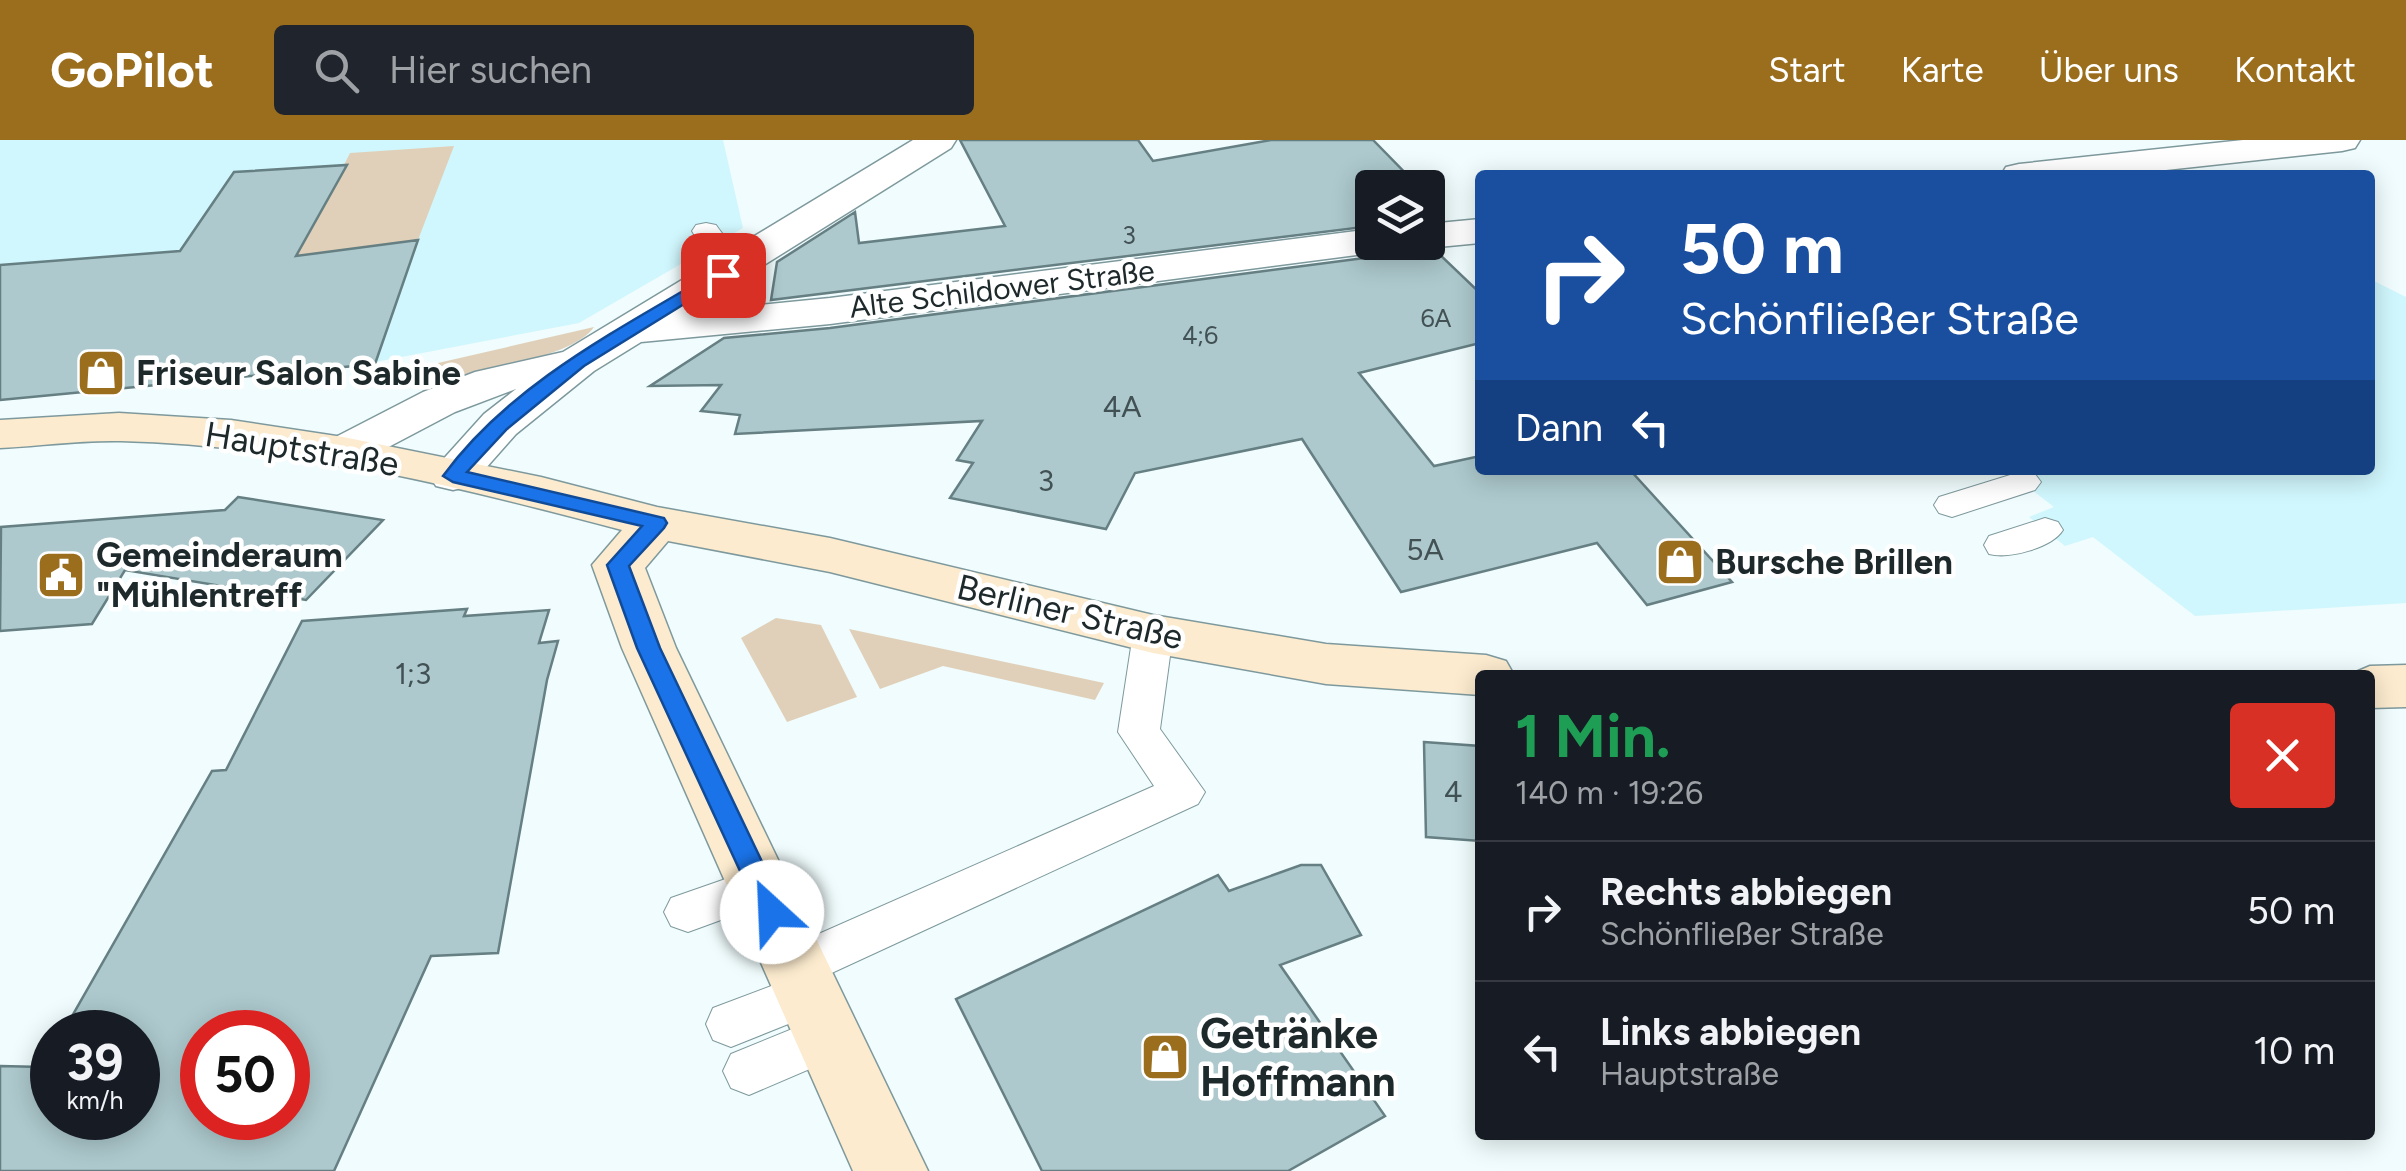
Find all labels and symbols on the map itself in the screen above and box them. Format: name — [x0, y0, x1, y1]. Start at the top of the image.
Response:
house number: 3 — [1122, 220, 1136, 250]
pin — [681, 233, 766, 318]
street label: Alte Schildower Straße — [847, 251, 1157, 326]
house number: 6A — [1420, 303, 1452, 333]
house number: 4;6 — [1182, 320, 1218, 350]
shop icon: Friseur Salon Sabine — [75, 347, 127, 399]
place label: Friseur Salon Sabine — [136, 352, 461, 394]
house number: 4A — [1103, 388, 1142, 425]
street label: Hauptstraße — [202, 413, 402, 485]
house number: 3 — [1038, 462, 1054, 499]
house number: 5A — [1406, 531, 1444, 568]
place label: Gemeinderaum "Mühlentreff — [96, 534, 343, 616]
shop icon: Bursche Brillen — [1654, 536, 1706, 588]
place label: Bursche Brillen — [1715, 541, 1953, 583]
public building icon: Gemeinderaum "Mühlentreff — [35, 549, 87, 601]
street label: Berliner Straße — [953, 566, 1187, 658]
house number: 1;3 — [395, 655, 431, 692]
house number: 4 — [1444, 773, 1462, 810]
position arrow — [720, 860, 824, 964]
place label: Getränke Hoffmann — [1200, 1008, 1396, 1107]
speed limit sign: 50 — [180, 1010, 310, 1140]
shop icon: Getränke Hoffmann — [1139, 1031, 1191, 1083]

